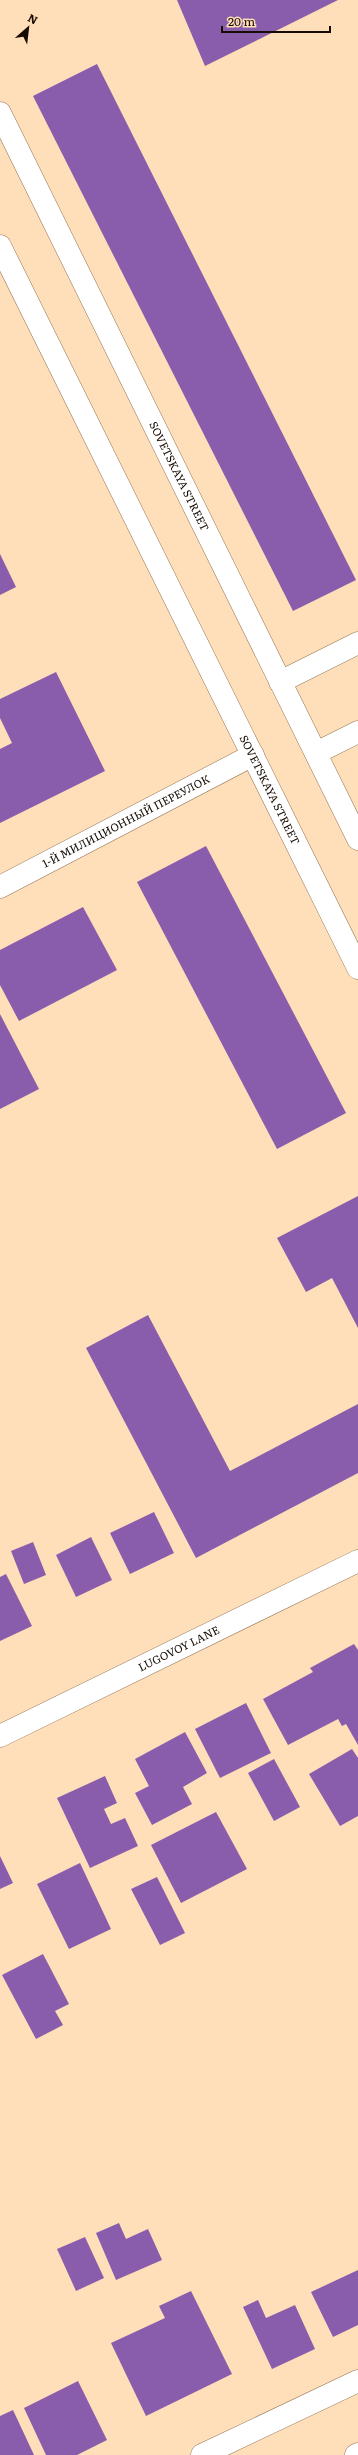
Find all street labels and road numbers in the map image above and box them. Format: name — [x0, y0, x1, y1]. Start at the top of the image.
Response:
street label: SOVETSKAYA STREET — [146, 418, 214, 533]
street label: SOVETSKAYA STREET — [237, 732, 304, 847]
street label: 1-Й МИЛИЦИОННЫЙ ПЕРЕУЛОК — [39, 770, 212, 871]
street label: LUGOVOY LANE — [135, 1621, 222, 1674]

